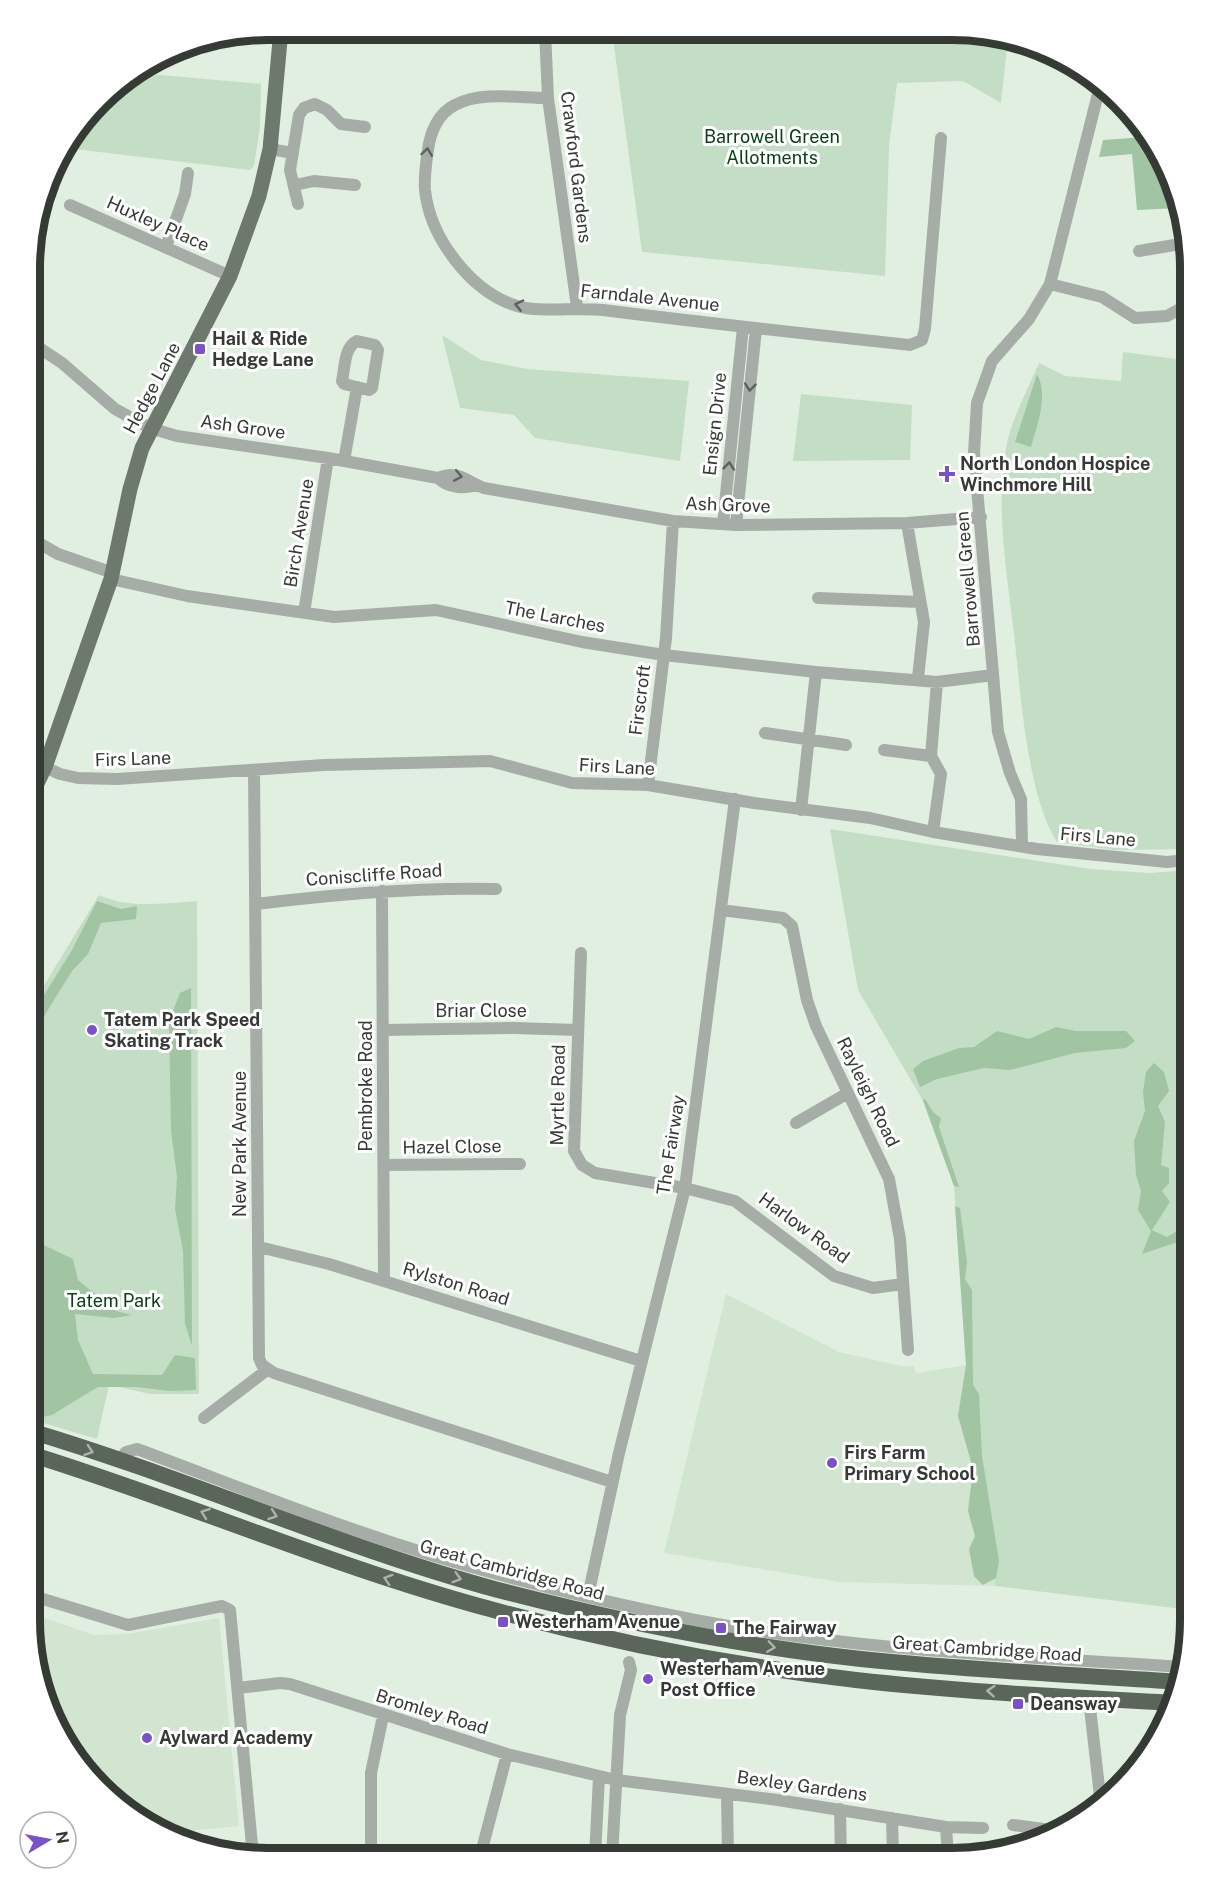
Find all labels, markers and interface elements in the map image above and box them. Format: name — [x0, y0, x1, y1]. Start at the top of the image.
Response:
street label: Crawford Gardens — [557, 90, 596, 244]
park label: Barrowell Green Allotments — [704, 126, 840, 168]
one-way arrow — [421, 147, 433, 157]
street label: Huxley Place — [104, 192, 213, 256]
street label: Farndale Avenue — [579, 280, 721, 315]
one-way arrow — [514, 300, 524, 313]
place label: Hail & Ride Hedge Lane — [212, 328, 314, 370]
street label: Hedge Lane — [119, 338, 184, 437]
marker: Hail & Ride Hedge Lane — [193, 342, 207, 356]
street label: Ensign Drive — [699, 371, 730, 477]
one-way arrow — [744, 382, 757, 391]
street label: Ash Grove — [199, 410, 287, 443]
place label: North London Hospice Winchmore Hill — [960, 453, 1150, 495]
one-way arrow — [722, 462, 735, 471]
marker: North London Hospice Winchmore Hill — [938, 465, 956, 483]
one-way arrow — [453, 470, 463, 482]
street label: Birch Avenue — [280, 477, 317, 589]
street label: Ash Grove — [685, 493, 771, 516]
street label: Barrowell Green — [951, 510, 984, 648]
street label: The Larches — [503, 596, 607, 637]
street label: Firscroft — [625, 663, 654, 737]
street label: Firs Lane — [94, 747, 171, 770]
street label: Firs Lane — [578, 754, 656, 779]
street label: Firs Lane — [1059, 823, 1137, 850]
street label: Coniscliffe Road — [305, 859, 443, 890]
street label: Briar Close — [435, 1000, 527, 1021]
place label: Tatem Park Speed Skating Track — [104, 1009, 260, 1051]
street label: Pembroke Road — [355, 1020, 376, 1152]
marker: Tatem Park Speed Skating Track — [85, 1023, 99, 1037]
street label: Rayleigh Road — [833, 1033, 904, 1150]
street label: Myrtle Road — [546, 1044, 569, 1146]
street label: New Park Avenue — [229, 1071, 250, 1217]
street label: The Fairway — [652, 1093, 689, 1196]
street label: Hazel Close — [402, 1135, 502, 1158]
street label: Harlow Road — [755, 1188, 854, 1267]
street label: Rylston Road — [400, 1257, 512, 1310]
park label: Tatem Park — [67, 1290, 161, 1311]
place label: Firs Farm Primary School — [844, 1442, 976, 1484]
one-way arrow — [83, 1443, 94, 1456]
marker: Firs Farm Primary School — [825, 1456, 839, 1470]
one-way arrow — [200, 1507, 211, 1520]
one-way arrow — [267, 1508, 278, 1521]
street label: Great Cambridge Road — [418, 1535, 607, 1604]
one-way arrow — [451, 1571, 462, 1583]
one-way arrow — [383, 1573, 394, 1586]
place label: Westerham Avenue — [515, 1611, 680, 1632]
marker: Westerham Avenue — [496, 1615, 510, 1629]
place label: The Fairway — [733, 1617, 837, 1638]
marker: The Fairway — [714, 1621, 728, 1635]
street label: Great Cambridge Road — [892, 1631, 1082, 1666]
one-way arrow — [766, 1641, 775, 1653]
place label: Westerham Avenue Post Office — [660, 1658, 825, 1700]
marker: Westerham Avenue Post Office — [641, 1672, 655, 1686]
street label: Bromley Road — [373, 1684, 491, 1739]
one-way arrow — [987, 1685, 996, 1698]
place label: Deansway — [1030, 1693, 1117, 1714]
marker: Deansway — [1011, 1697, 1025, 1711]
place label: Aylward Academy — [159, 1727, 313, 1748]
marker: Aylward Academy — [140, 1731, 154, 1745]
street label: Bexley Gardens — [736, 1766, 869, 1805]
north arrow — [18, 1810, 78, 1870]
text: N — [52, 1830, 73, 1845]

